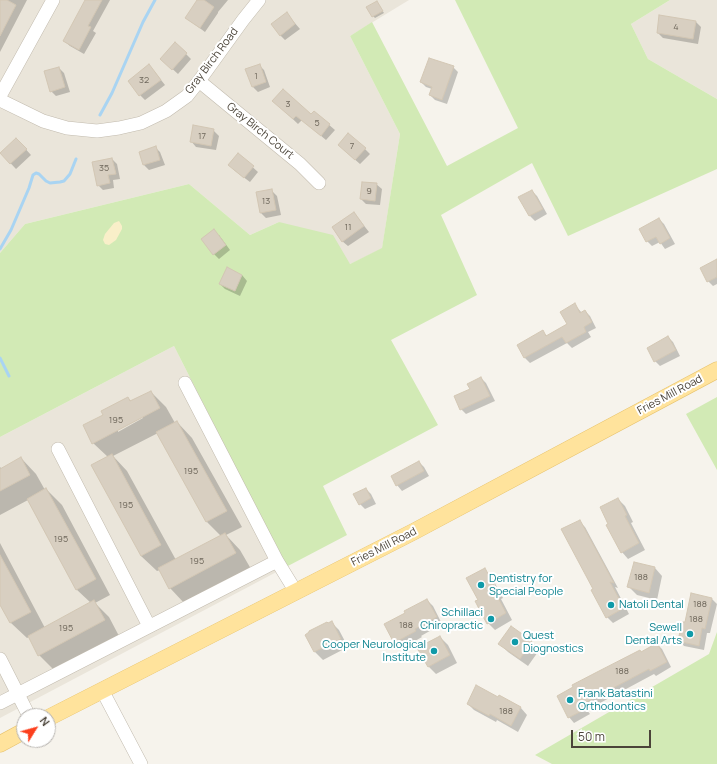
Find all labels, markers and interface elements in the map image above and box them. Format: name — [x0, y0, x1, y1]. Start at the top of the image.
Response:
house number: 4 — [673, 22, 679, 32]
street label: Gray Birch Road — [183, 25, 241, 97]
house number: 1 — [254, 71, 258, 81]
house number: 32 — [139, 75, 149, 85]
house number: 3 — [286, 99, 290, 109]
street label: Gray Birch Court — [224, 100, 296, 162]
house number: 5 — [314, 118, 320, 128]
house number: 17 — [198, 131, 206, 141]
house number: 7 — [350, 141, 354, 151]
house number: 35 — [99, 163, 109, 173]
house number: 9 — [366, 186, 372, 196]
house number: 13 — [262, 196, 270, 206]
house number: 11 — [344, 222, 352, 232]
street label: Fries Mill Road — [635, 372, 705, 418]
house number: 195 — [109, 415, 123, 425]
house number: 195 — [184, 466, 198, 476]
house number: 195 — [119, 500, 133, 510]
street label: Fries Mill Road — [349, 525, 419, 569]
house number: 195 — [54, 534, 68, 544]
house number: 195 — [190, 556, 204, 566]
place label: Dentistry for Special People — [489, 572, 563, 598]
house number: 188 — [634, 572, 648, 582]
marker: Dentistry for Special People — [476, 580, 486, 590]
place label: Natoli Dental — [619, 598, 684, 612]
house number: 188 — [693, 599, 707, 609]
marker: Natoli Dental — [606, 600, 616, 610]
place label: Schillaci Chiropractic — [420, 606, 483, 632]
marker: Schillaci Chiropractic — [486, 614, 496, 624]
house number: 188 — [689, 614, 703, 624]
house number: 188 — [399, 620, 413, 630]
place label: Sewell Dental Arts — [625, 621, 682, 647]
house number: 195 — [59, 623, 73, 633]
place label: Quest Diognostics — [523, 629, 584, 655]
marker: Sewell Dental Arts — [685, 629, 695, 639]
marker: Quest Diognostics — [510, 637, 520, 647]
place label: Cooper Neurological Institute — [322, 638, 426, 664]
marker: Cooper Neurological Institute — [429, 646, 439, 656]
house number: 188 — [615, 666, 629, 676]
place label: Frank Batastini Orthodontics — [578, 687, 653, 713]
marker: Frank Batastini Orthodontics — [565, 695, 575, 705]
house number: 188 — [499, 706, 513, 716]
north arrow — [16, 708, 56, 748]
text: N — [37, 713, 54, 729]
scale bar — [573, 722, 653, 748]
text: 50 m — [578, 728, 605, 745]

